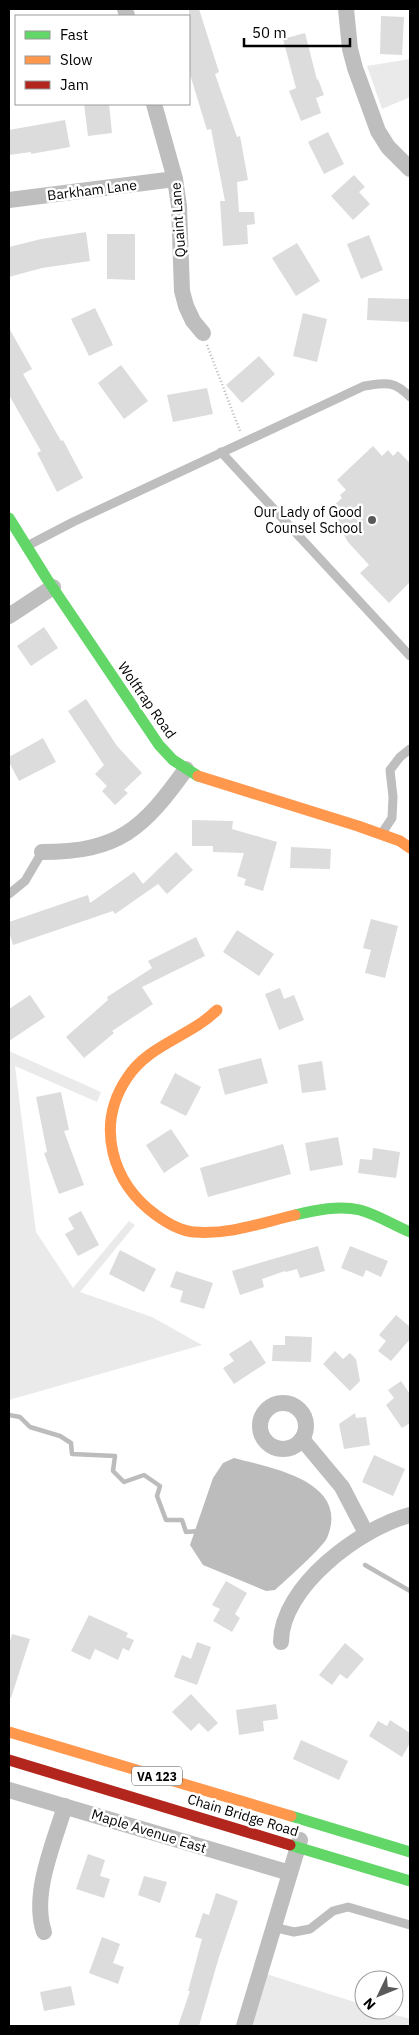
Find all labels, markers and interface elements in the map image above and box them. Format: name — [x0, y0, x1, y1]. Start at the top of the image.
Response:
legend — [15, 15, 190, 105]
scale bar — [244, 15, 350, 47]
text: 50 m — [252, 23, 287, 42]
text: Fast — [60, 25, 88, 44]
text: Slow — [60, 50, 93, 69]
text: Jam — [60, 75, 89, 94]
street label: Barkham Lane — [46, 176, 138, 204]
street label: Quaint Lane — [166, 182, 190, 258]
place label: Our Lady of Good Counsel School — [254, 503, 362, 537]
marker: Our Lady of Good Counsel School — [366, 514, 378, 526]
street label: Wolftrap Road — [114, 658, 180, 742]
road number: VA 123 — [132, 1766, 182, 1785]
street label: Chain Bridge Road — [185, 1790, 301, 1840]
street label: Maple Avenue East — [89, 1805, 209, 1857]
north arrow — [354, 1970, 404, 2020]
text: N — [359, 1994, 380, 2014]

